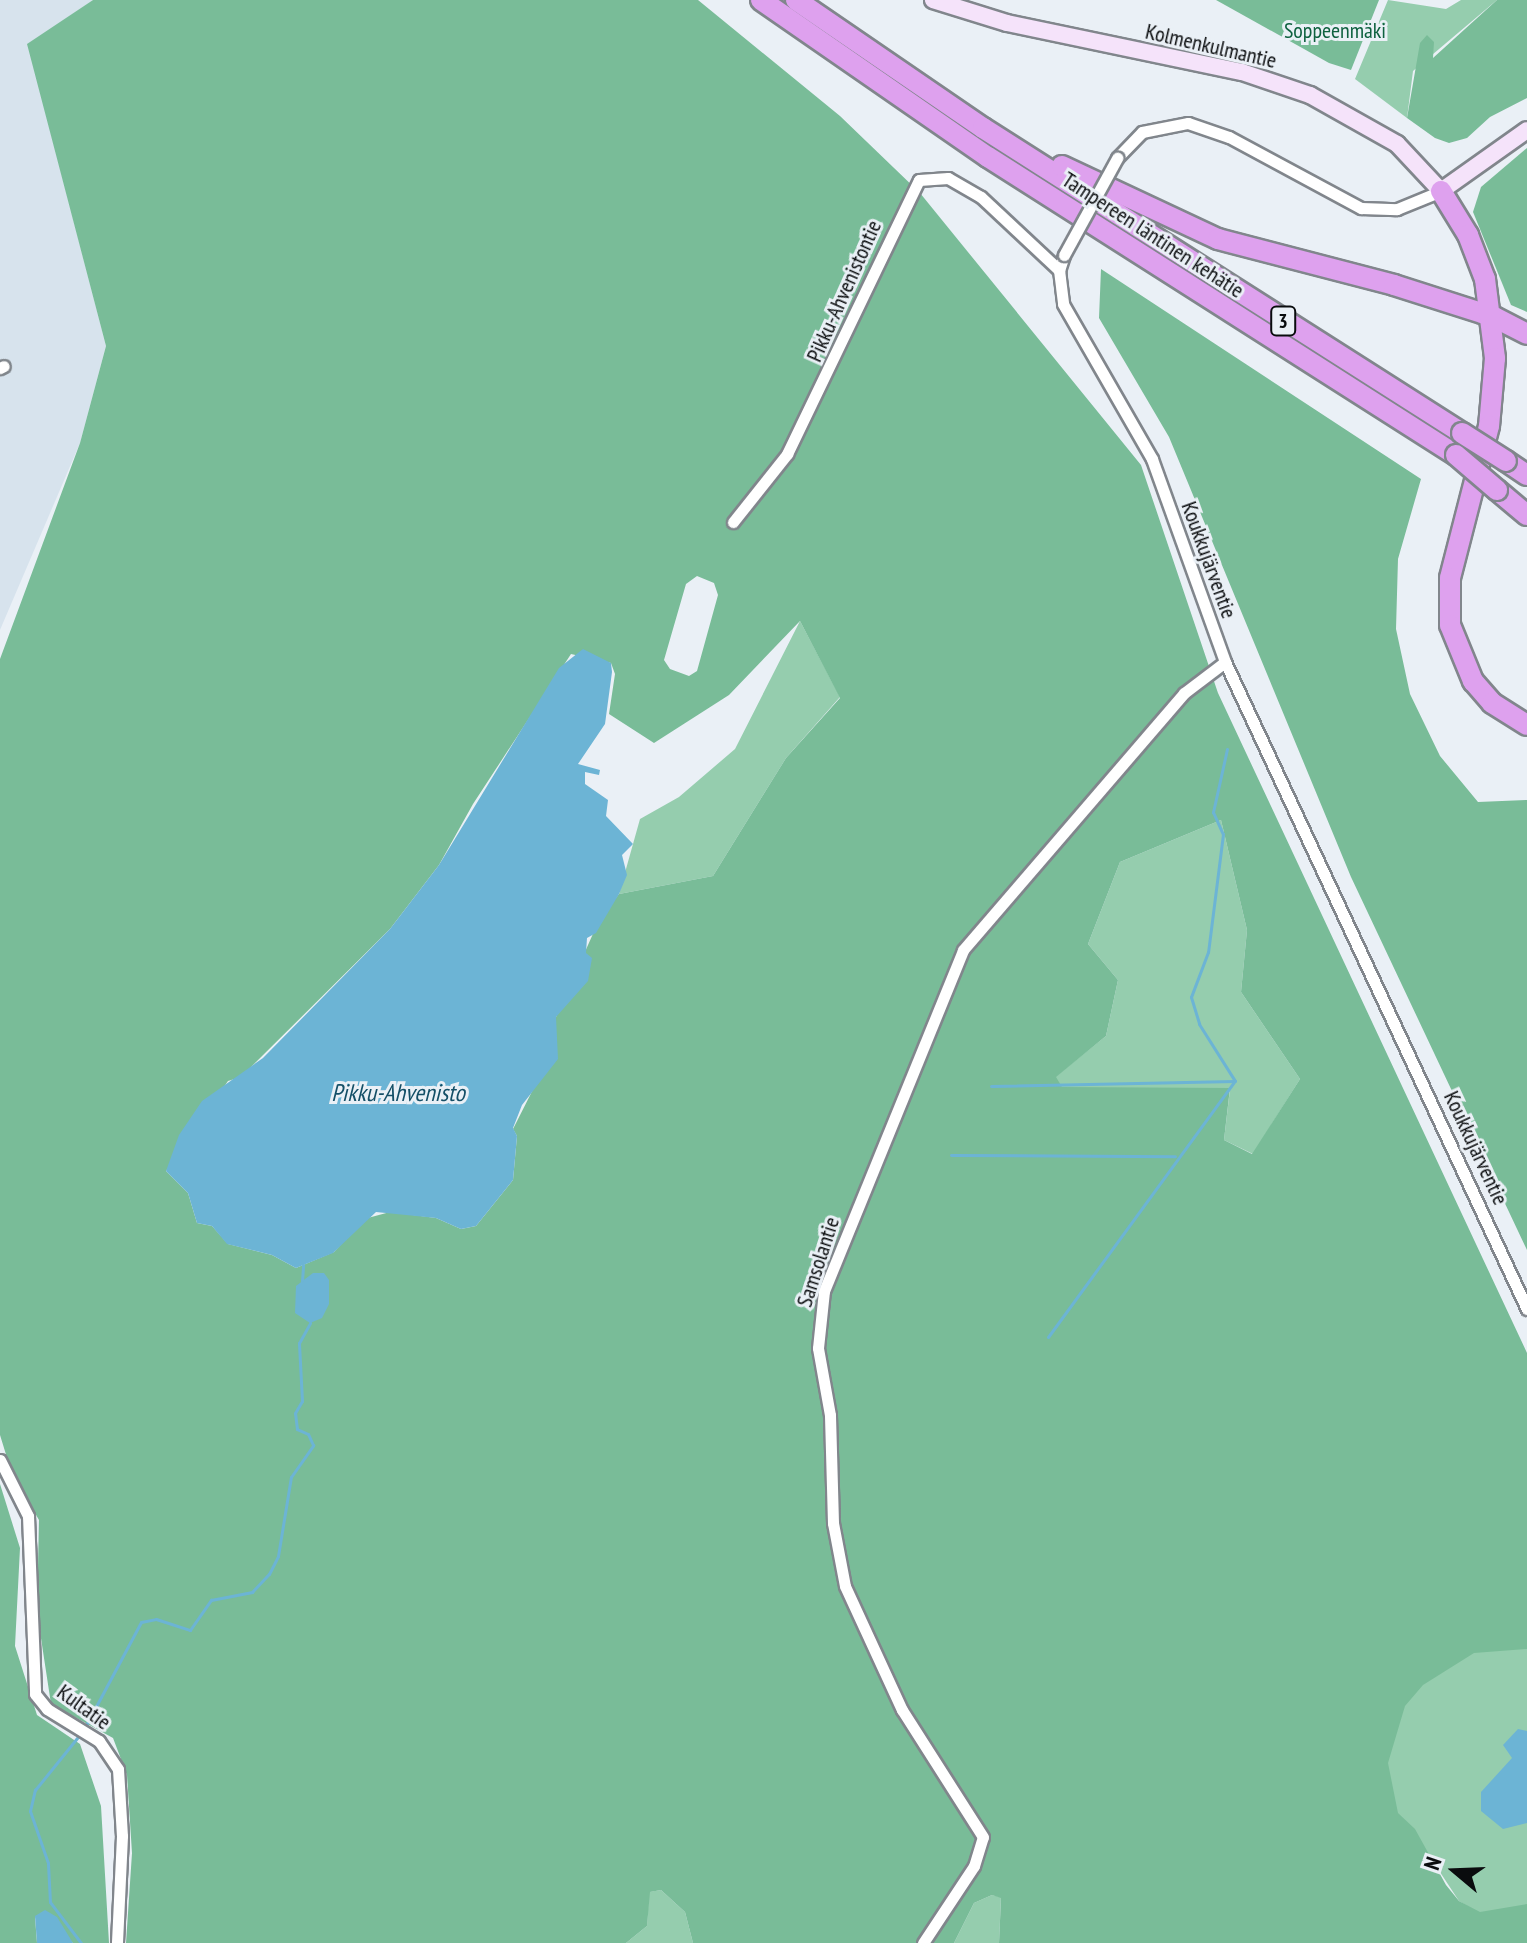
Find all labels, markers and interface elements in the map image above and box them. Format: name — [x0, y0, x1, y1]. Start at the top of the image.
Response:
street label: Kolmenkulmantie — [1143, 18, 1279, 74]
park label: Soppeenmäki — [1284, 18, 1386, 44]
street label: Tampereen läntinen kehätie — [1057, 166, 1249, 304]
street label: Pikku-Ahvenistontie — [801, 216, 887, 366]
road number: 3 — [1269, 305, 1297, 337]
street label: Koukkujärventie — [1176, 498, 1242, 622]
water label: Pikku-Ahvenisto — [331, 1079, 465, 1107]
street label: Koukkujärventie — [1438, 1087, 1514, 1209]
street label: Samsolantie — [791, 1214, 845, 1310]
street label: Kultatie — [52, 1679, 116, 1735]
north arrow — [1415, 1831, 1495, 1911]
text: N — [1417, 1853, 1447, 1873]

